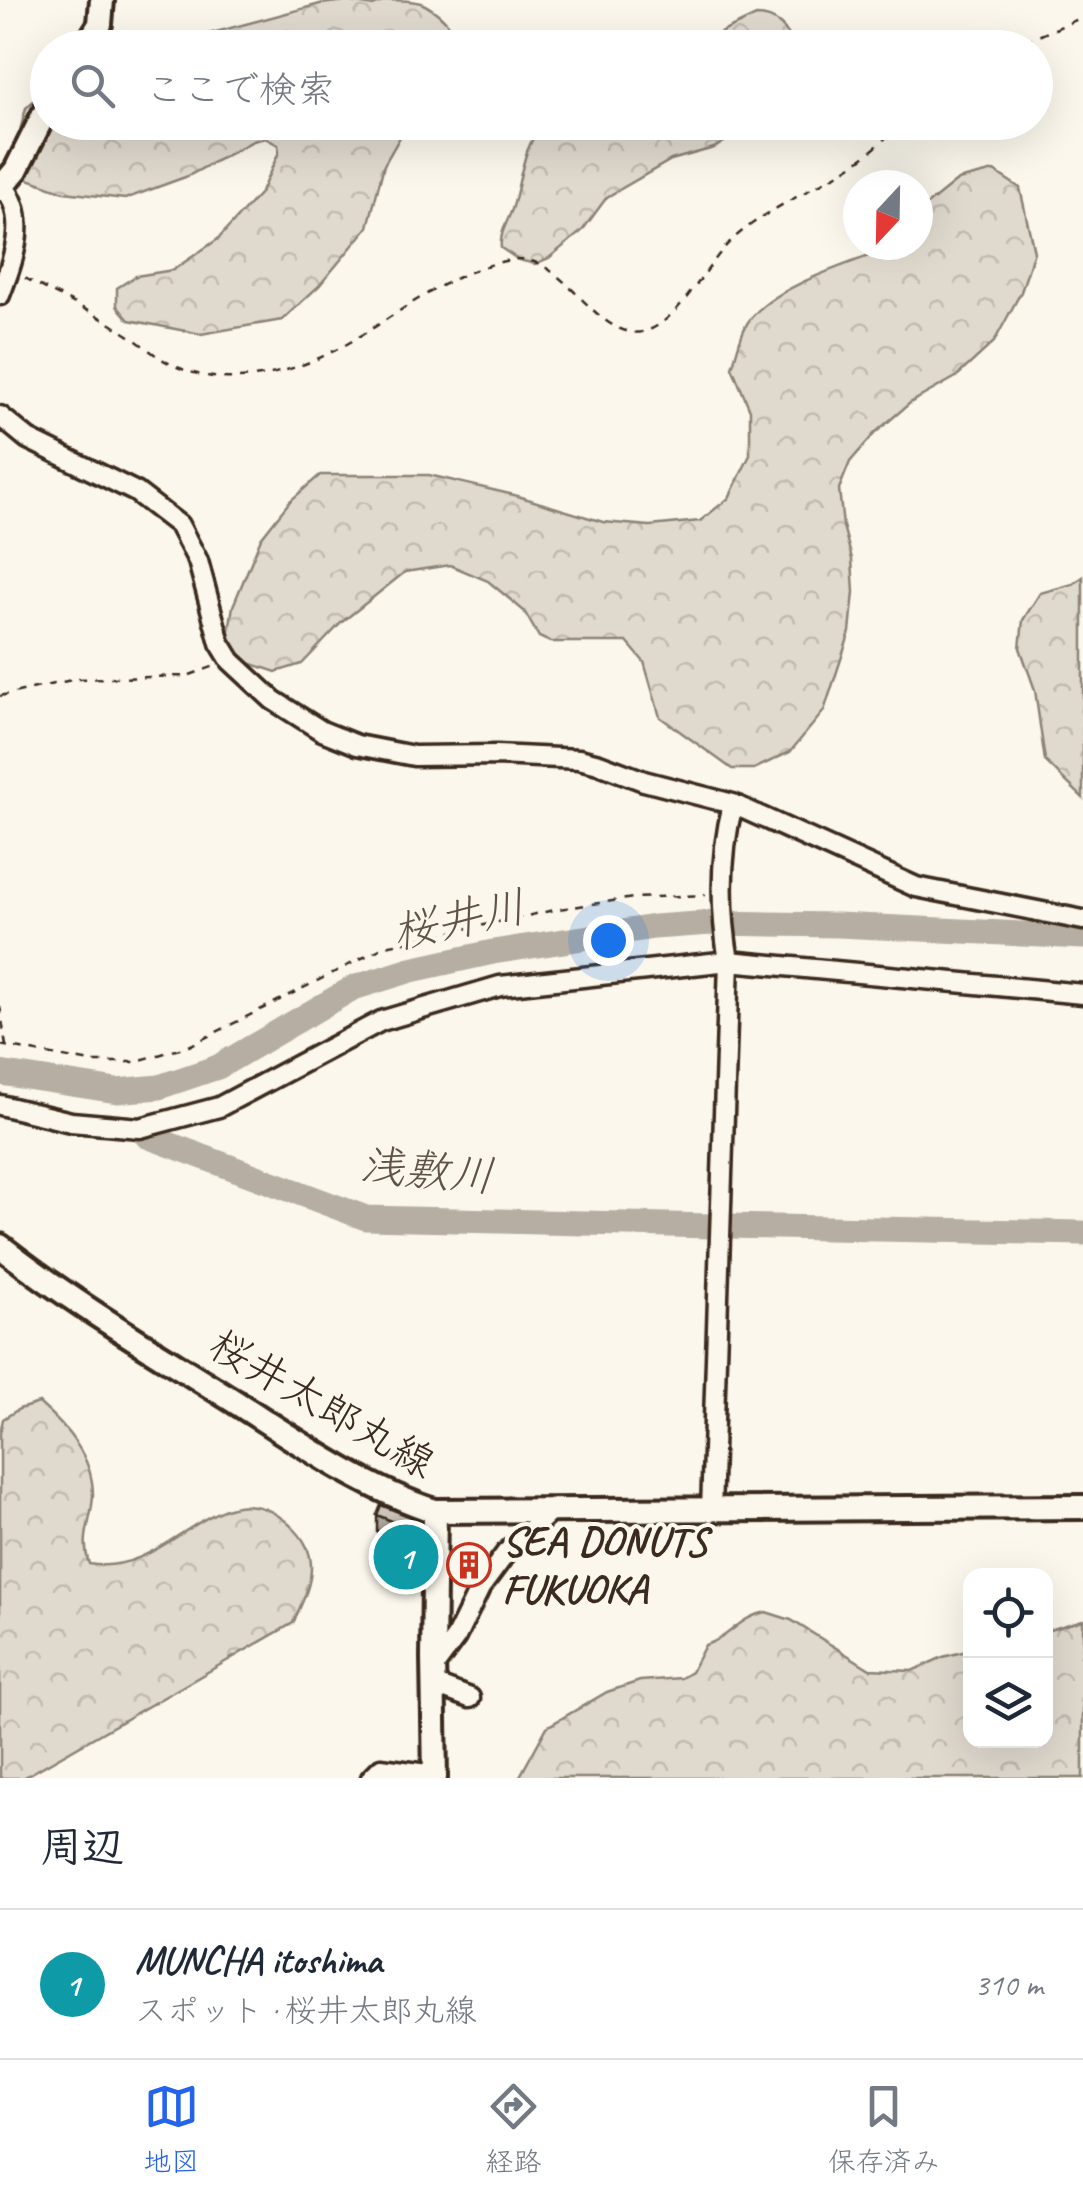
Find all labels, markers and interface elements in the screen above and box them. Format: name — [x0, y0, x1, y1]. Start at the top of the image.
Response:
search box — [30, 30, 1053, 140]
icon: search — [65, 58, 120, 113]
text: ここで検索 — [145, 66, 335, 113]
north arrow — [843, 170, 933, 260]
water label: 桜井川 — [387, 878, 531, 962]
your location — [583, 915, 634, 966]
water label: 浅敷川 — [357, 1137, 497, 1205]
street label: 桜井太郎丸線 — [200, 1318, 444, 1490]
place label: SEA DONUTS FUKUOKA — [502, 1515, 713, 1616]
pin: 1 — [374, 1520, 438, 1594]
building icon: SEA DONUTS FUKUOKA — [446, 1542, 492, 1588]
map controls — [963, 1568, 1053, 1748]
button: locate — [963, 1568, 1053, 1658]
button: layers — [963, 1658, 1053, 1748]
text: 周辺 — [40, 1821, 124, 1874]
text: MUNCHA itoshima — [135, 1937, 382, 1984]
text: 1 — [65, 1964, 80, 2005]
text: 310 m — [974, 1964, 1043, 2005]
text: スポット · 桜井太郎丸線 — [135, 1990, 476, 2031]
tab: 地図 — [143, 2079, 199, 2179]
tab: 経路 — [485, 2079, 542, 2179]
tab: 保存済み — [828, 2079, 940, 2179]

